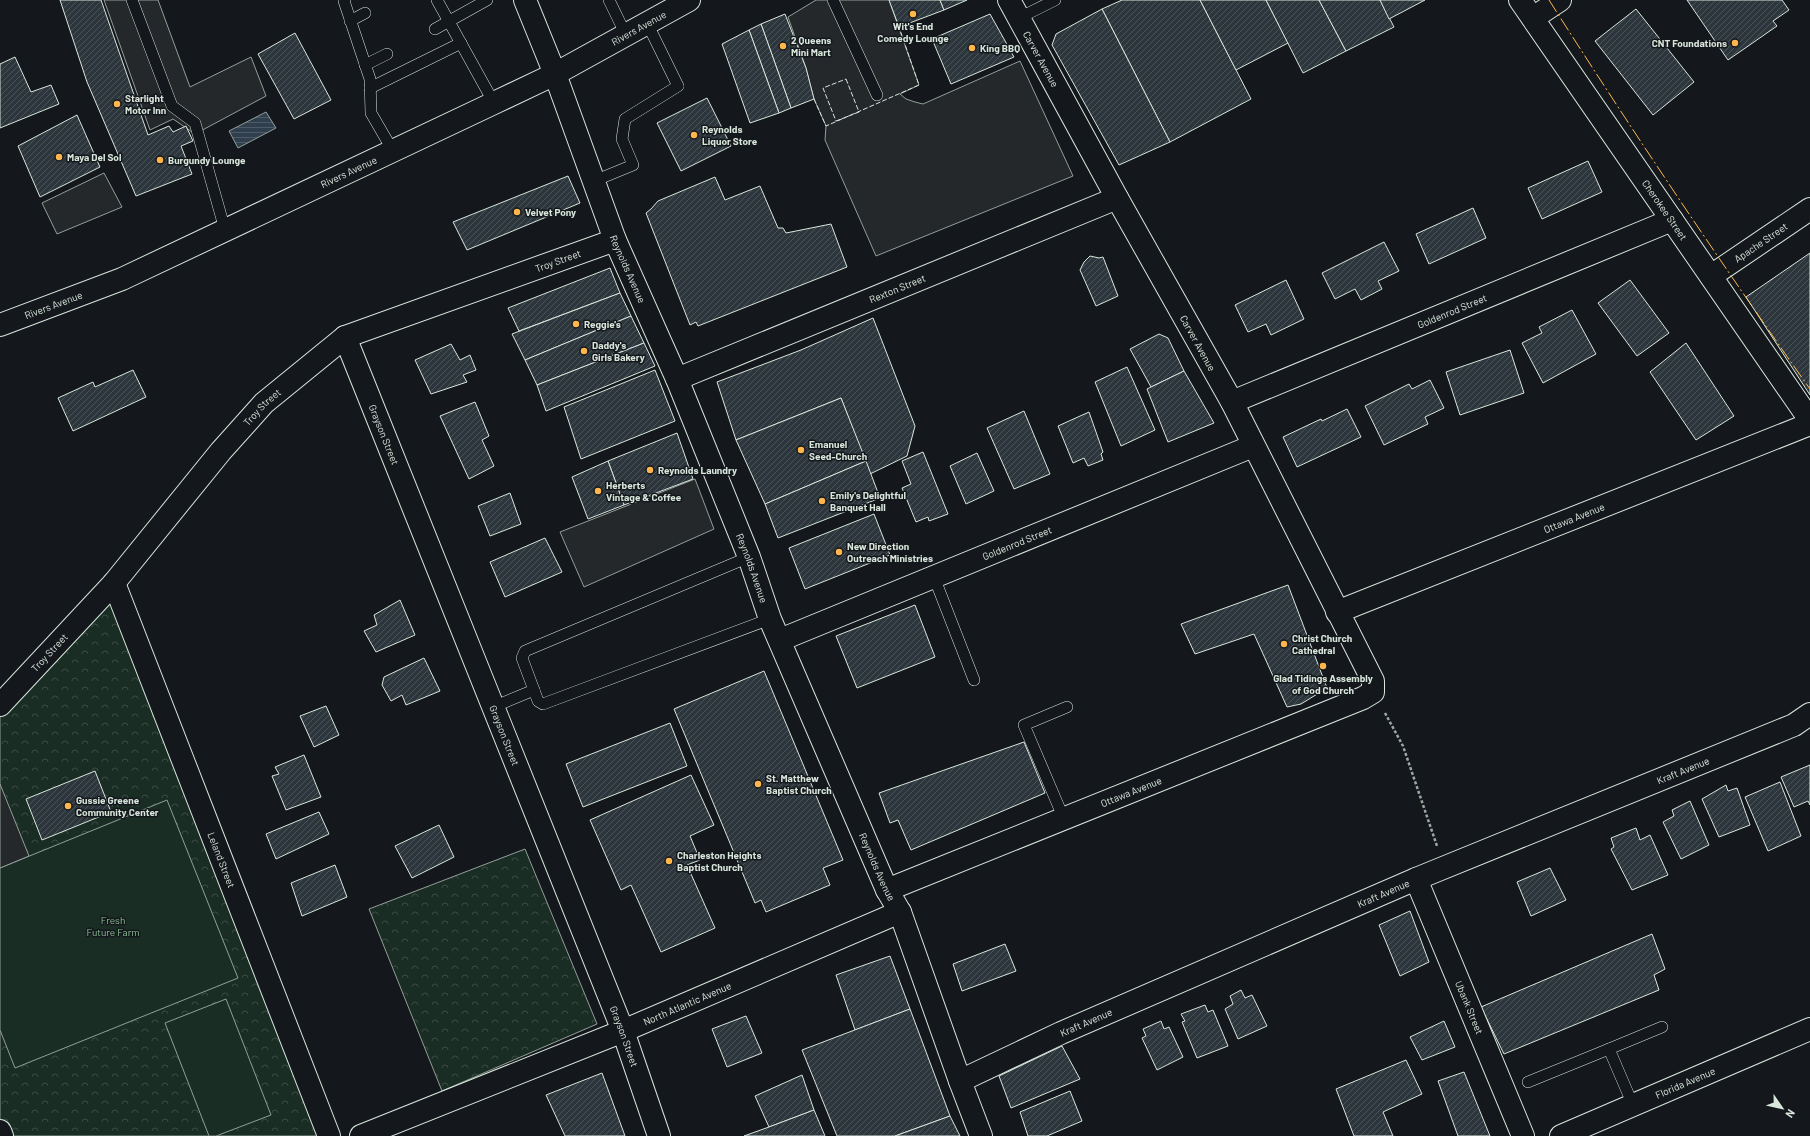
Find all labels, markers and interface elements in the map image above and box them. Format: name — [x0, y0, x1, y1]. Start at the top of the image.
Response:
street label: Rivers Avenue — [609, 8, 668, 48]
marker: Wit's End Comedy Lounge — [908, 9, 918, 19]
place label: Wit's End Comedy Lounge — [877, 20, 949, 44]
street label: Carver Avenue — [1021, 29, 1061, 89]
place label: 2 Queens Mini Mart — [791, 34, 831, 58]
place label: CNT Foundations — [1652, 37, 1727, 49]
marker: CNT Foundations — [1730, 38, 1740, 48]
marker: 2 Queens Mini Mart — [778, 41, 788, 51]
place label: King BBQ — [980, 42, 1020, 54]
marker: King BBQ — [967, 43, 977, 53]
place label: Starlight Motor Inn — [125, 92, 166, 116]
marker: Starlight Motor Inn — [112, 99, 122, 109]
place label: Reynolds Liquor Store — [702, 123, 758, 147]
marker: Reynolds Liquor Store — [689, 130, 699, 140]
place label: Maya Del Sol — [67, 151, 121, 163]
marker: Maya Del Sol — [54, 152, 64, 162]
street label: Rivers Avenue — [318, 153, 379, 190]
place label: Burgundy Lounge — [168, 154, 246, 166]
marker: Burgundy Lounge — [155, 155, 165, 165]
street label: Cherokee Street — [1640, 177, 1690, 243]
place label: Velvet Pony — [525, 206, 576, 218]
marker: Velvet Pony — [512, 207, 522, 217]
street label: Apache Street — [1732, 220, 1790, 265]
street label: Reynolds Avenue — [608, 233, 648, 305]
street label: Troy Street — [533, 247, 583, 274]
street label: Rexton Street — [867, 271, 927, 305]
street label: Rivers Avenue — [23, 289, 84, 321]
street label: Goldenrod Street — [1415, 291, 1489, 331]
street label: Carver Avenue — [1178, 313, 1218, 373]
place label: Reggie's — [584, 318, 621, 330]
marker: Reggie's — [571, 319, 581, 329]
place label: Daddy's Girls Bakery — [592, 339, 645, 363]
marker: Daddy's Girls Bakery — [579, 346, 589, 356]
street label: Troy Street — [241, 386, 283, 428]
street label: Grayson Street — [367, 402, 402, 467]
place label: Emanuel Seed-Church — [809, 438, 867, 462]
marker: Emanuel Seed-Church — [796, 445, 806, 455]
place label: Reynolds Laundry — [658, 464, 737, 476]
marker: Reynolds Laundry — [645, 465, 655, 475]
place label: Herberts Vintage & Coffee — [606, 479, 682, 503]
marker: Herberts Vintage & Coffee — [593, 486, 603, 496]
place label: Emily's Delightful Banquet Hall — [830, 489, 906, 513]
marker: Emily's Delightful Banquet Hall — [817, 496, 827, 506]
street label: Ottawa Avenue — [1542, 500, 1606, 535]
street label: Goldenrod Street — [980, 523, 1054, 562]
street label: Reynolds Avenue — [734, 531, 770, 604]
place label: New Direction Outreach Ministries — [847, 540, 933, 564]
marker: New Direction Outreach Ministries — [834, 547, 844, 557]
street label: Troy Street — [28, 631, 70, 674]
place label: Christ Church Cathedral — [1292, 632, 1352, 656]
marker: Christ Church Cathedral — [1279, 639, 1289, 649]
marker: Glad Tidings Assembly of God Church — [1318, 661, 1328, 671]
place label: Glad Tidings Assembly of God Church — [1273, 672, 1373, 696]
street label: Grayson Street — [487, 703, 522, 768]
street label: Kraft Avenue — [1655, 754, 1711, 786]
place label: St. Matthew Baptist Church — [766, 772, 832, 796]
street label: Ottawa Avenue — [1099, 774, 1163, 809]
marker: St. Matthew Baptist Church — [753, 779, 763, 789]
place label: Gussie Greene Community Center — [76, 794, 159, 818]
marker: Gussie Greene Community Center — [63, 801, 73, 811]
street label: Leland Street — [205, 830, 238, 890]
street label: Reynolds Avenue — [857, 831, 898, 903]
place label: Charleston Heights Baptist Church — [677, 849, 761, 873]
marker: Charleston Heights Baptist Church — [664, 856, 674, 866]
street label: Kraft Avenue — [1355, 877, 1411, 910]
park label: Fresh Future Farm — [86, 914, 140, 938]
street label: North Atlantic Avenue — [641, 979, 733, 1028]
street label: Ubank Street — [1453, 979, 1486, 1036]
street label: Grayson Street — [608, 1004, 641, 1069]
street label: Kraft Avenue — [1058, 1006, 1114, 1039]
street label: Florida Avenue — [1653, 1065, 1717, 1101]
north arrow — [1762, 1088, 1802, 1128]
text: N — [1783, 1107, 1798, 1121]

